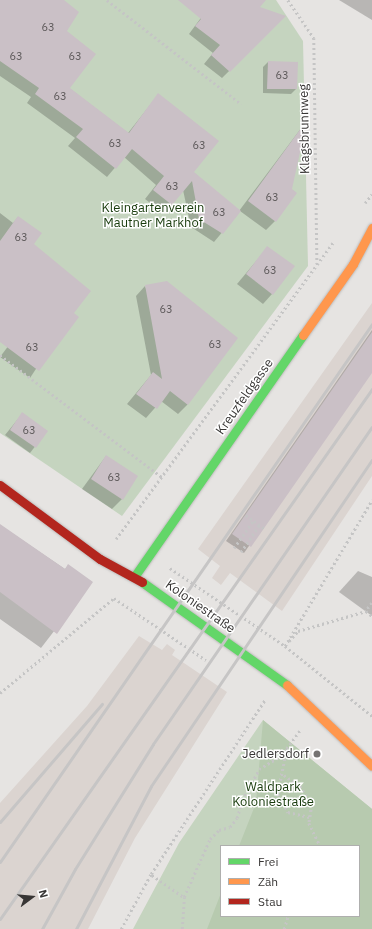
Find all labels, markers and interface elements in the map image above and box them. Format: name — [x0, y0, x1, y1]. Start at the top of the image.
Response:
house number: 63 — [41, 20, 55, 34]
house number: 63 — [9, 49, 23, 63]
house number: 63 — [68, 49, 82, 63]
house number: 63 — [275, 68, 289, 82]
street label: Klagsbrunnweg — [296, 84, 314, 174]
house number: 63 — [53, 89, 67, 103]
house number: 63 — [108, 136, 122, 150]
house number: 63 — [192, 138, 206, 152]
house number: 63 — [165, 179, 179, 193]
house number: 63 — [265, 190, 279, 204]
park label: Kleingartenverein Mautner Markhof — [102, 201, 204, 232]
house number: 63 — [212, 205, 226, 219]
house number: 63 — [14, 230, 28, 244]
house number: 63 — [263, 263, 277, 277]
house number: 63 — [159, 302, 173, 316]
house number: 63 — [208, 337, 222, 351]
house number: 63 — [25, 340, 39, 354]
street label: Kreuzfeldgasse — [213, 356, 277, 438]
house number: 63 — [22, 423, 36, 437]
house number: 63 — [107, 470, 121, 484]
street label: Koloniestraße — [162, 577, 238, 637]
place label: Jedlersdorf — [242, 746, 309, 762]
marker: Jedlersdorf — [312, 749, 322, 759]
park label: Waldpark Koloniestraße — [232, 780, 314, 811]
legend — [220, 845, 360, 917]
text: Frei — [258, 854, 278, 869]
text: Zäh — [258, 874, 278, 889]
north arrow — [12, 877, 52, 917]
text: N — [36, 888, 51, 899]
text: Stau — [258, 894, 282, 909]

